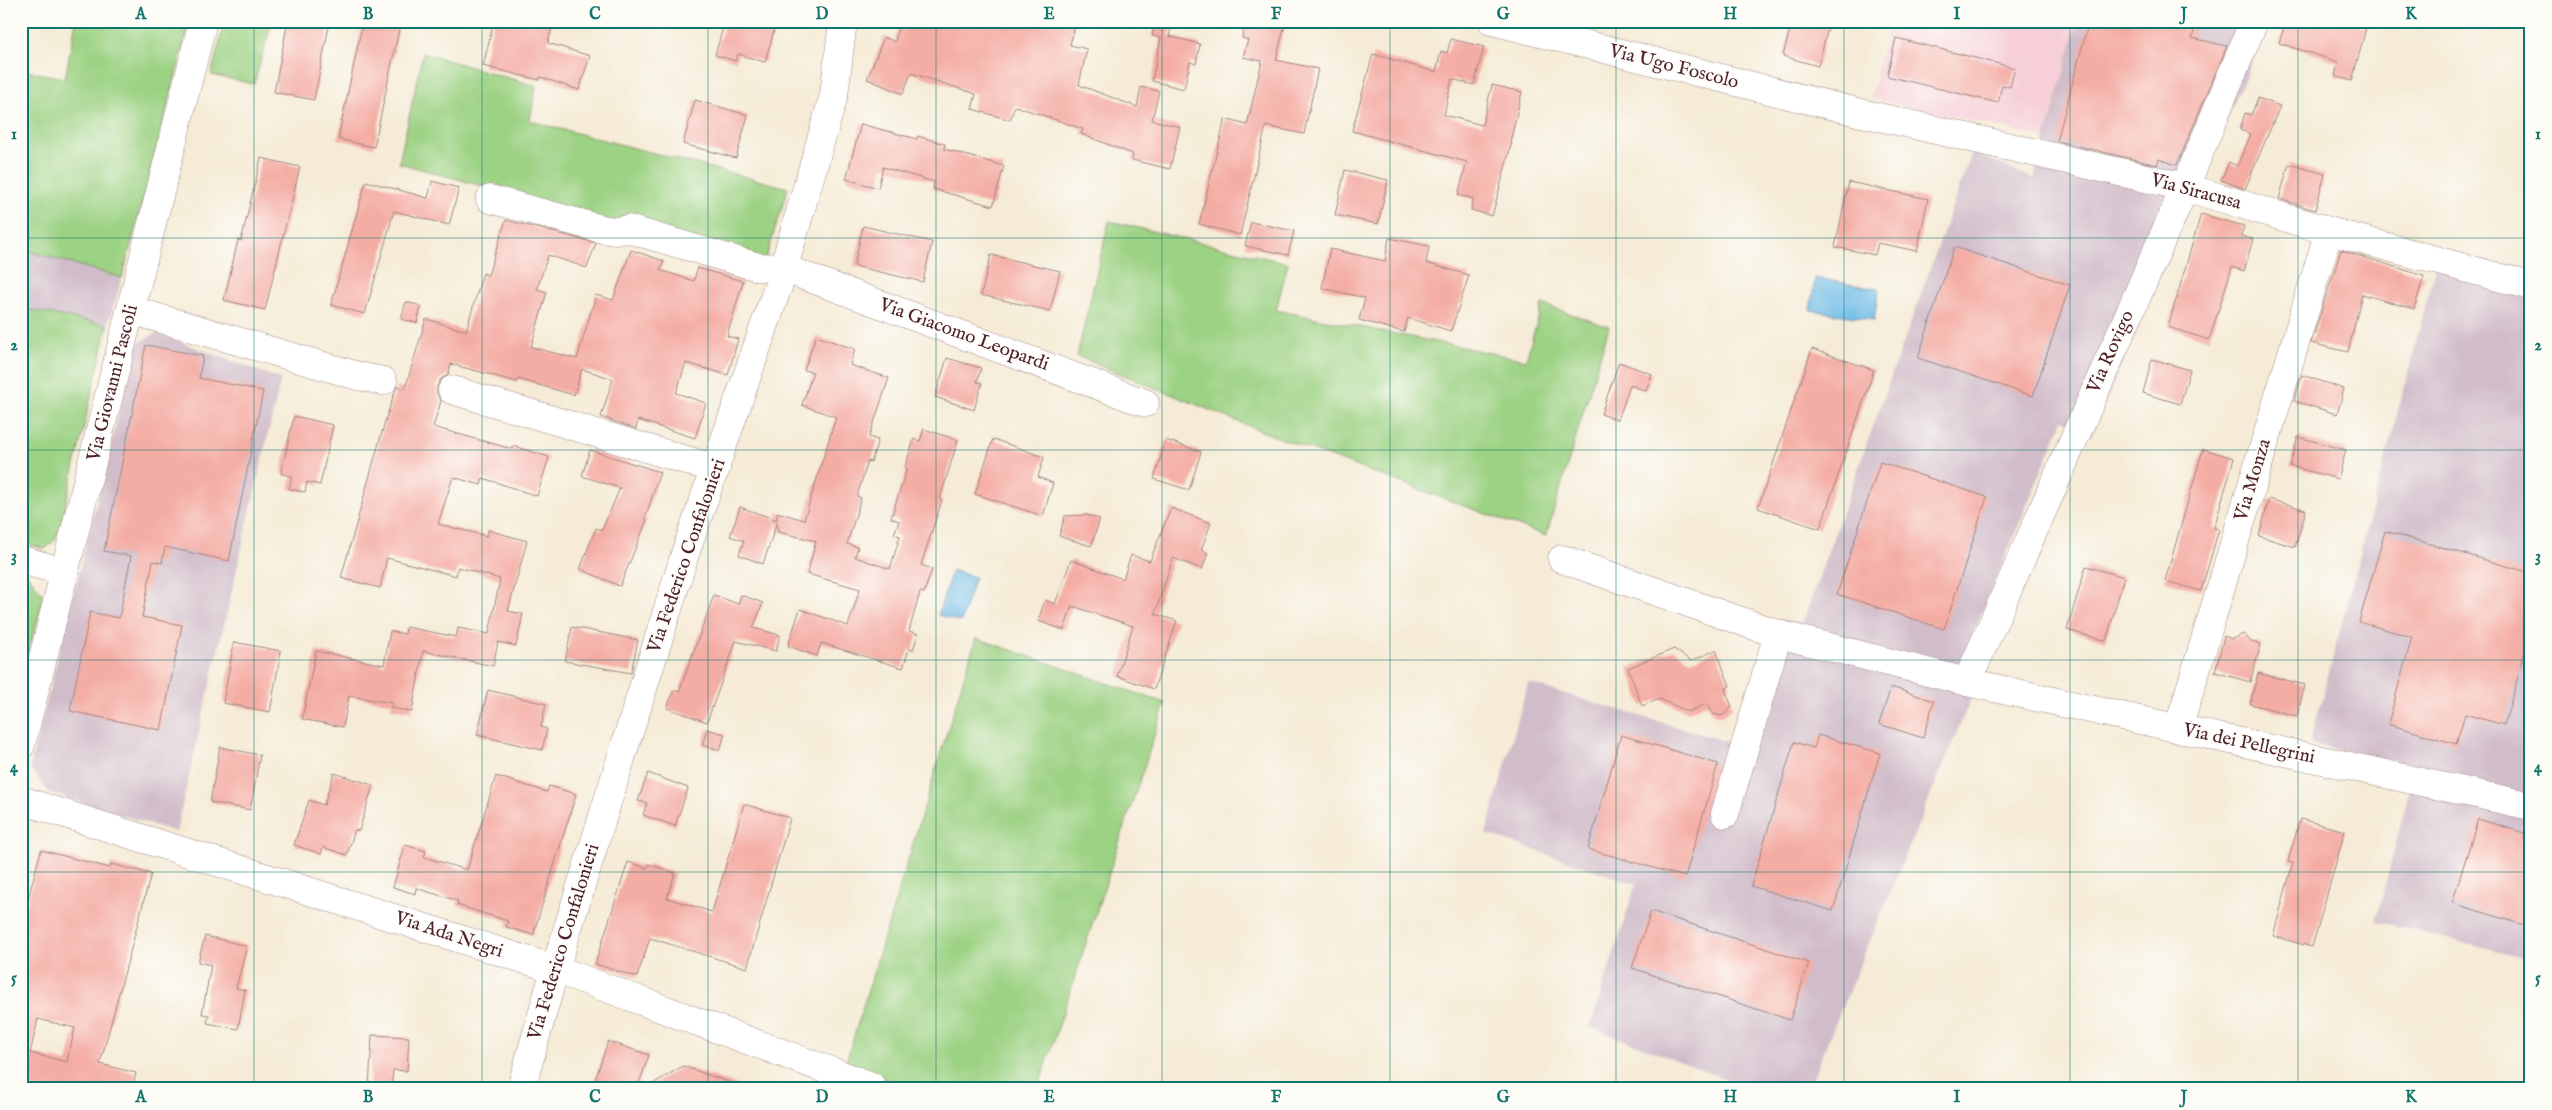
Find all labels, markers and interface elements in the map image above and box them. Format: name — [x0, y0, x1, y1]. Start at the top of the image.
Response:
text: A — [135, 5, 148, 25]
text: B — [363, 5, 374, 25]
text: C — [589, 5, 601, 25]
text: D — [816, 5, 829, 25]
text: E — [1043, 5, 1055, 25]
text: F — [1271, 5, 1282, 25]
text: G — [1497, 5, 1510, 25]
text: H — [1723, 5, 1737, 25]
text: I — [1954, 5, 1961, 25]
text: J — [2179, 5, 2188, 25]
text: K — [2405, 5, 2418, 25]
street label: Via Ugo Foscolo — [1606, 39, 1741, 95]
text: 1 — [11, 125, 17, 145]
text: 1 — [2535, 125, 2541, 145]
street label: Via Siracusa — [2147, 168, 2245, 216]
street label: Via Giacomo Leopardi — [875, 293, 1052, 377]
street label: Via Giovanni Pascoli — [82, 302, 144, 465]
street label: Via Rovigo — [2082, 307, 2140, 398]
text: 2 — [10, 336, 18, 356]
text: 2 — [2534, 336, 2542, 356]
street label: Via Monza — [2229, 435, 2277, 525]
street label: Via Federico Confalonieri — [642, 456, 732, 657]
text: 3 — [11, 547, 17, 567]
text: 3 — [2535, 547, 2541, 567]
street label: Via dei Pellegrini — [2180, 718, 2317, 770]
text: 4 — [10, 758, 19, 778]
text: 4 — [2534, 758, 2543, 778]
street label: Via Federico Confalonieri — [522, 841, 605, 1044]
street label: Via Ada Negri — [391, 906, 506, 964]
text: 5 — [11, 969, 17, 989]
text: 5 — [2535, 969, 2541, 989]
text: A — [135, 1088, 148, 1108]
text: B — [363, 1088, 374, 1108]
text: C — [589, 1088, 601, 1108]
text: D — [816, 1088, 829, 1108]
text: E — [1043, 1088, 1055, 1108]
text: F — [1271, 1088, 1282, 1108]
text: G — [1497, 1088, 1510, 1108]
text: H — [1723, 1088, 1737, 1108]
text: I — [1954, 1088, 1961, 1108]
text: J — [2179, 1088, 2188, 1108]
text: K — [2405, 1088, 2418, 1108]

